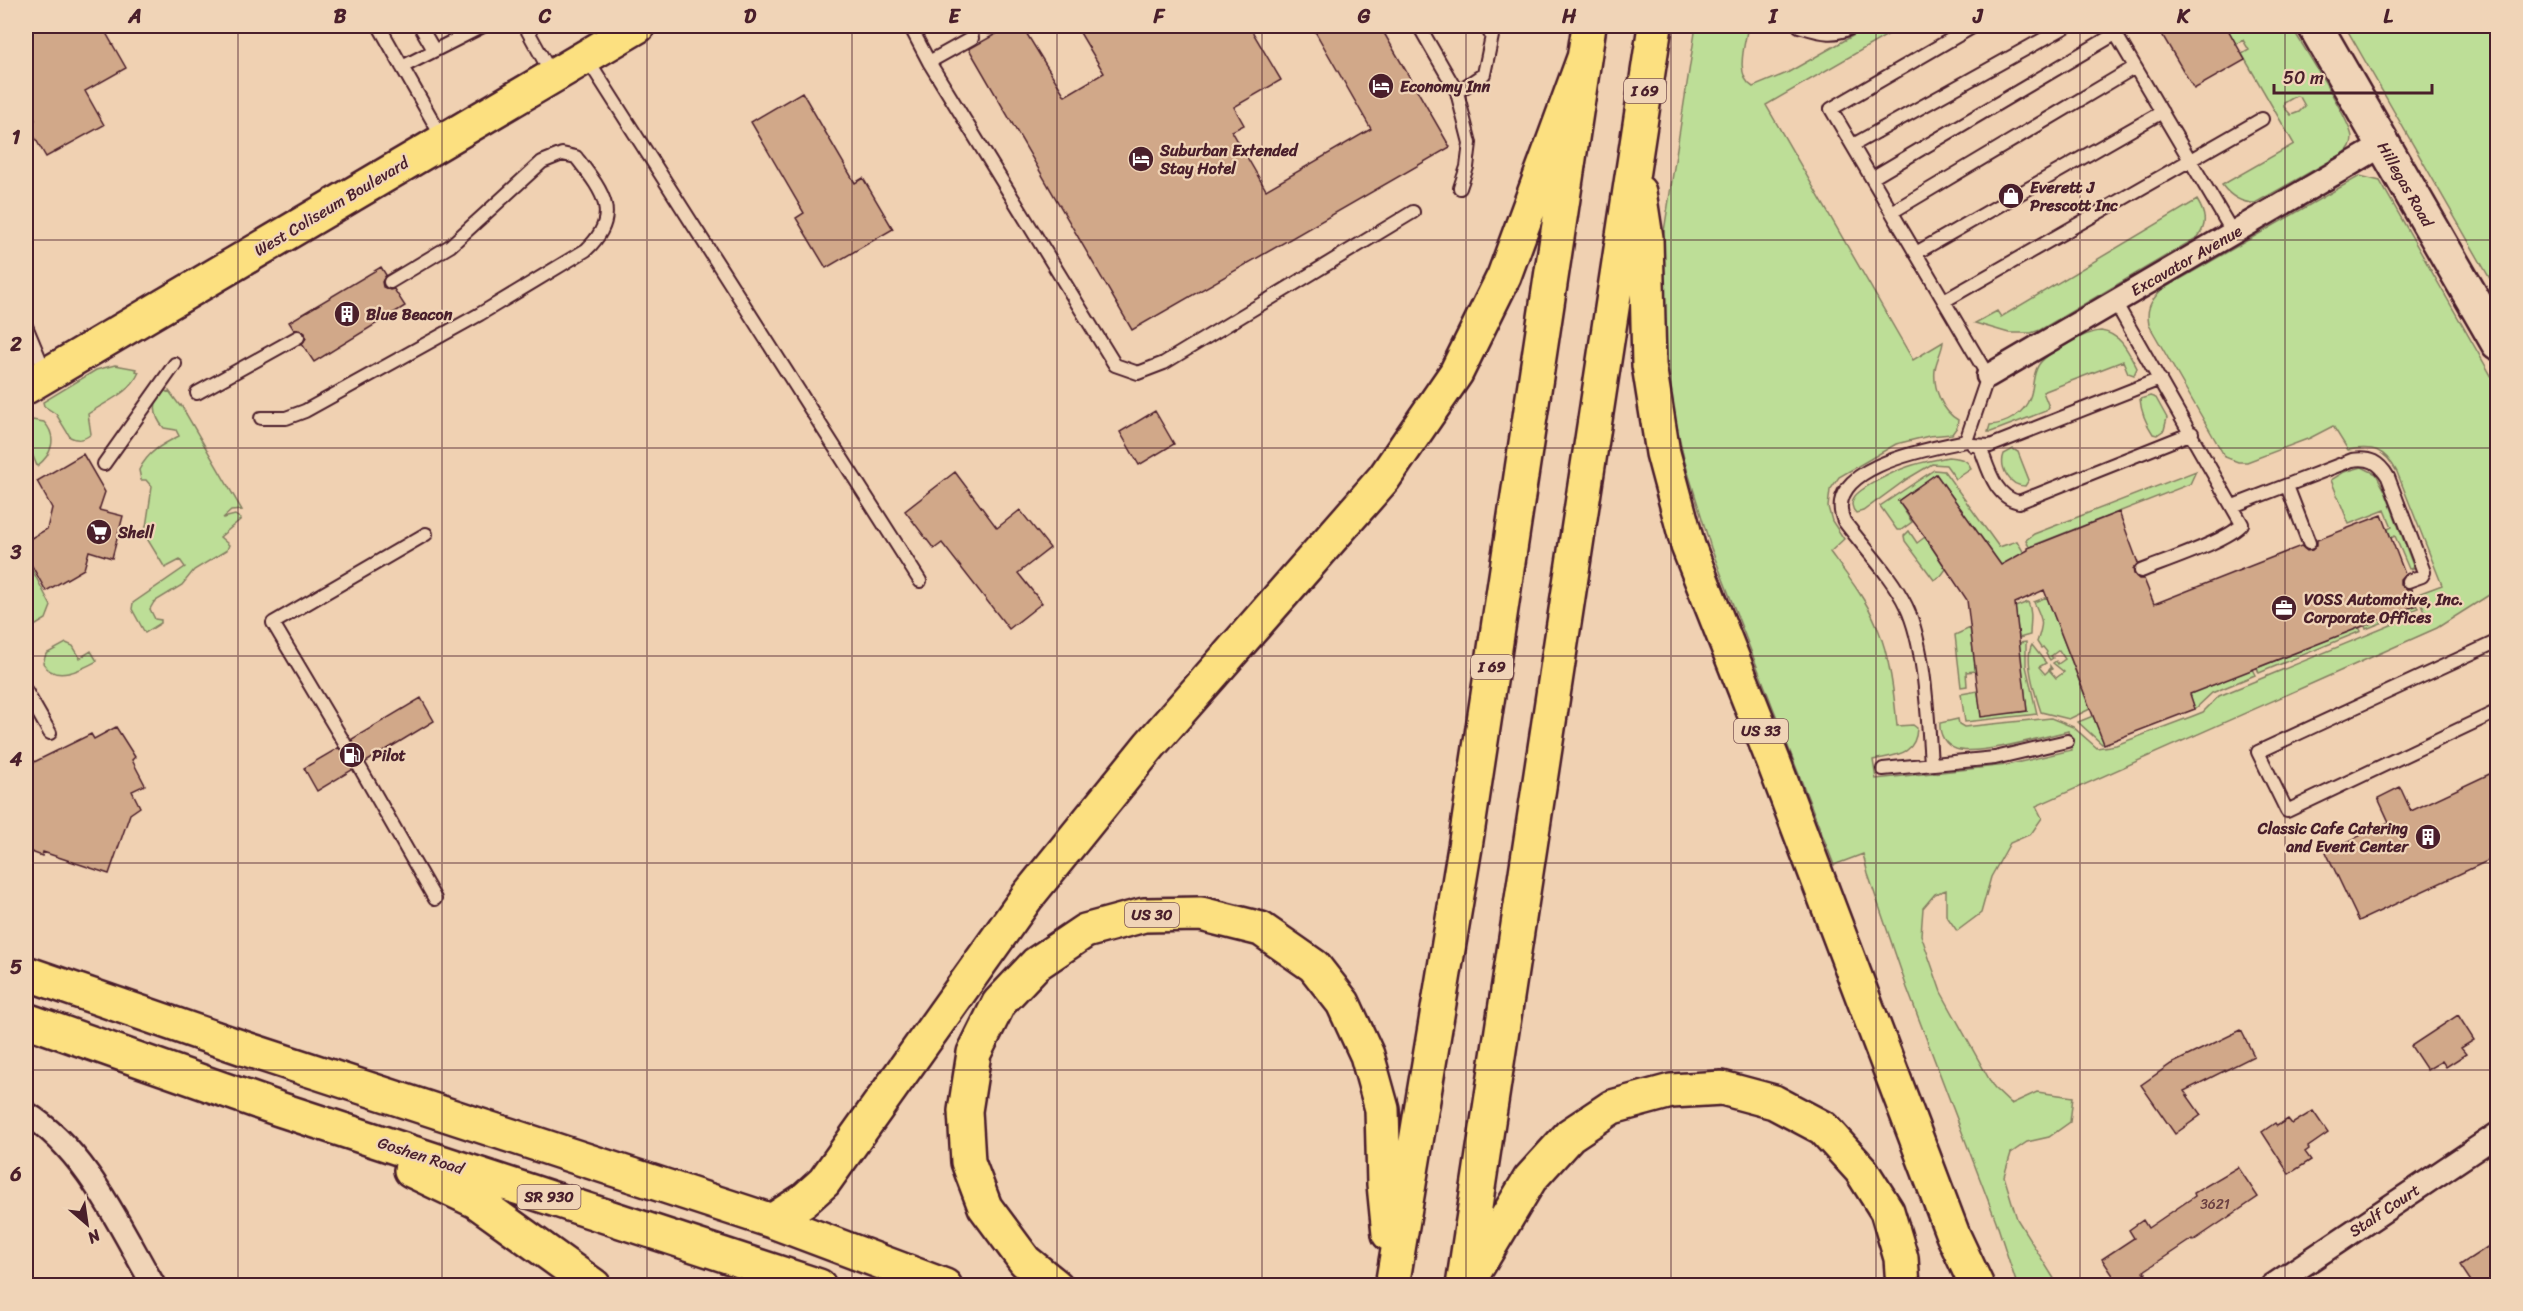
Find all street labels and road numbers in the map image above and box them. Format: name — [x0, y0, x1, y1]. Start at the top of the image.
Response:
road number: I 69 — [1624, 79, 1666, 103]
street label: Hillegas Road — [2369, 136, 2443, 234]
street label: West Coliseum Boulevard — [248, 148, 416, 264]
street label: Excavator Avenue — [2125, 216, 2248, 304]
road number: I 69 — [1471, 655, 1513, 679]
road number: US 33 — [1734, 719, 1788, 743]
road number: US 30 — [1125, 903, 1179, 927]
street label: Goshen Road — [374, 1128, 469, 1184]
street label: Stalf Court — [2343, 1176, 2426, 1245]
road number: SR 930 — [518, 1185, 580, 1209]

